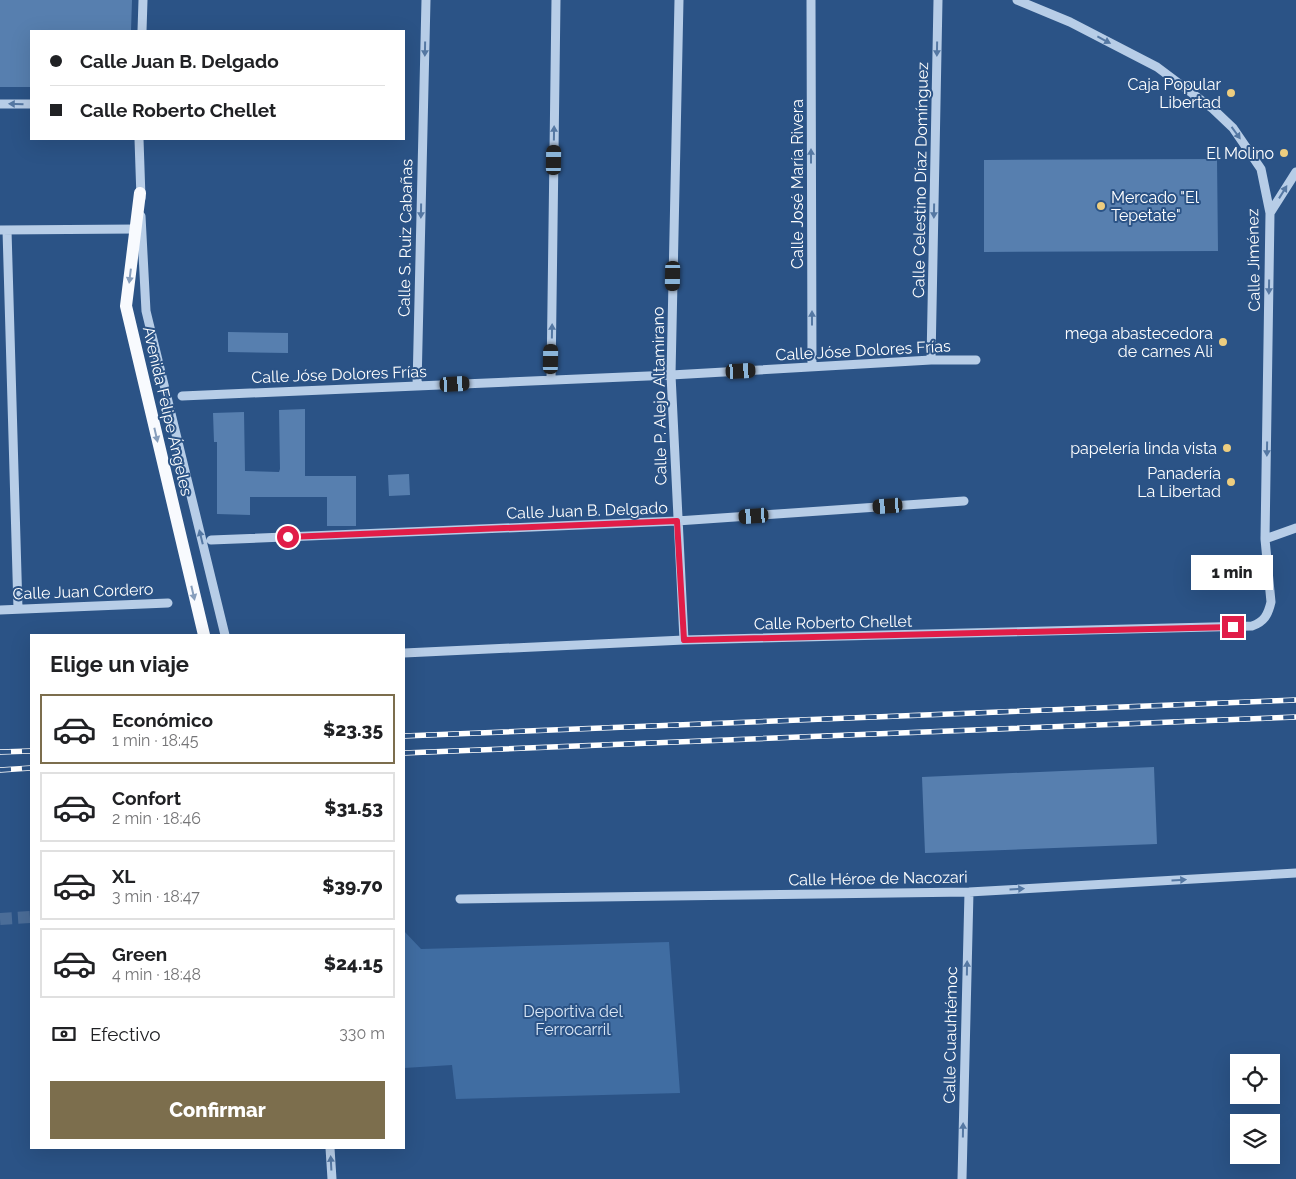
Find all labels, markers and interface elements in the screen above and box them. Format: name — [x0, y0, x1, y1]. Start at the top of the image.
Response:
one-way arrow — [1098, 35, 1111, 44]
one-way arrow — [420, 41, 428, 57]
one-way arrow — [933, 41, 941, 57]
text: Calle Juan B. Delgado — [80, 50, 279, 72]
street label: Calle Celestino Díaz Domínguez — [909, 62, 932, 298]
place label: Caja Popular Libertad — [1128, 75, 1221, 112]
marker: Caja Popular Libertad — [1225, 87, 1237, 99]
text: Calle Roberto Chellet — [80, 99, 276, 121]
street label: Calle José María Rivera — [788, 99, 807, 269]
one-way arrow — [7, 100, 23, 108]
one-way arrow — [550, 125, 558, 141]
one-way arrow — [1231, 126, 1241, 140]
place label: El Molino — [1206, 144, 1274, 163]
car — [546, 145, 561, 175]
marker: El Molino — [1278, 147, 1290, 159]
one-way arrow — [807, 148, 815, 164]
street label: Calle S. Ruiz Cabañas — [395, 159, 416, 317]
one-way arrow — [1278, 186, 1288, 199]
place label: Mercado "El Tepetate" — [1111, 188, 1200, 225]
marker: Mercado "El Tepetate" — [1095, 200, 1107, 212]
one-way arrow — [416, 203, 424, 219]
one-way arrow — [930, 203, 938, 219]
street label: Calle Jiménez — [1243, 208, 1264, 312]
car — [665, 261, 680, 291]
one-way arrow — [126, 268, 134, 284]
one-way arrow — [1265, 279, 1273, 295]
street label: Calle P. Alejo Altamirano — [648, 306, 671, 486]
one-way arrow — [808, 310, 816, 326]
one-way arrow — [548, 322, 556, 338]
street label: Avenida Felipe Ángeles — [139, 324, 197, 498]
place label: mega abastecedora de carnes Ali — [1065, 324, 1213, 361]
street label: Calle Jóse Dolores Frías — [775, 336, 951, 365]
marker: mega abastecedora de carnes Ali — [1217, 336, 1229, 348]
car — [543, 344, 558, 374]
street label: Calle Jóse Dolores Frías — [251, 362, 427, 387]
car — [725, 363, 756, 379]
car — [439, 376, 470, 392]
one-way arrow — [152, 427, 160, 442]
place label: papelería linda vista — [1070, 439, 1217, 458]
one-way arrow — [1263, 441, 1271, 457]
marker: papelería linda vista — [1221, 442, 1233, 454]
place label: Panadería La Libertad — [1137, 464, 1221, 501]
marker: Panadería La Libertad — [1225, 476, 1237, 488]
car — [872, 497, 903, 515]
street label: Calle Juan B. Delgado — [506, 498, 668, 523]
car — [738, 507, 769, 525]
route start — [277, 526, 299, 548]
one-way arrow — [197, 529, 205, 544]
callout: 1 min — [1192, 554, 1274, 590]
text: 1 min — [1211, 563, 1253, 582]
street label: Calle Juan Cordero — [12, 580, 154, 603]
one-way arrow — [189, 585, 197, 600]
street label: Calle Roberto Chellet — [754, 612, 913, 633]
route end — [1222, 616, 1244, 638]
text: Elige un viaje — [50, 651, 189, 677]
icon: car — [52, 707, 97, 752]
text: Económico — [112, 709, 213, 731]
text: $23.35 — [323, 718, 383, 740]
text: 1 min · 18:45 — [112, 731, 198, 750]
icon: car — [52, 785, 97, 830]
text: Confort — [112, 787, 181, 809]
text: $31.53 — [324, 796, 383, 818]
text: 2 min · 18:46 — [112, 809, 201, 828]
icon: car — [52, 863, 97, 908]
text: XL — [112, 865, 135, 887]
street label: Calle Héroe de Nacozari — [788, 867, 968, 890]
text: $39.70 — [322, 874, 383, 896]
one-way arrow — [1172, 875, 1188, 883]
one-way arrow — [1009, 885, 1025, 893]
text: 3 min · 18:47 — [112, 887, 200, 906]
icon: car — [52, 941, 97, 986]
text: Green — [112, 943, 167, 965]
text: $24.15 — [324, 952, 383, 974]
one-way arrow — [963, 960, 971, 976]
text: 4 min · 18:48 — [112, 965, 201, 984]
street label: Calle Cuauhtémoc — [940, 966, 961, 1104]
park label: Deportiva del Ferrocarril — [523, 1002, 623, 1039]
icon: cash — [50, 1020, 78, 1048]
text: Efectivo — [90, 1023, 161, 1045]
text: 330 m — [339, 1024, 385, 1043]
map controls — [1230, 1054, 1280, 1164]
button: locate — [1230, 1054, 1280, 1104]
button: Confirmar — [50, 1081, 385, 1139]
button: layers — [1230, 1114, 1280, 1164]
one-way arrow — [959, 1122, 967, 1138]
one-way arrow — [326, 1155, 334, 1171]

